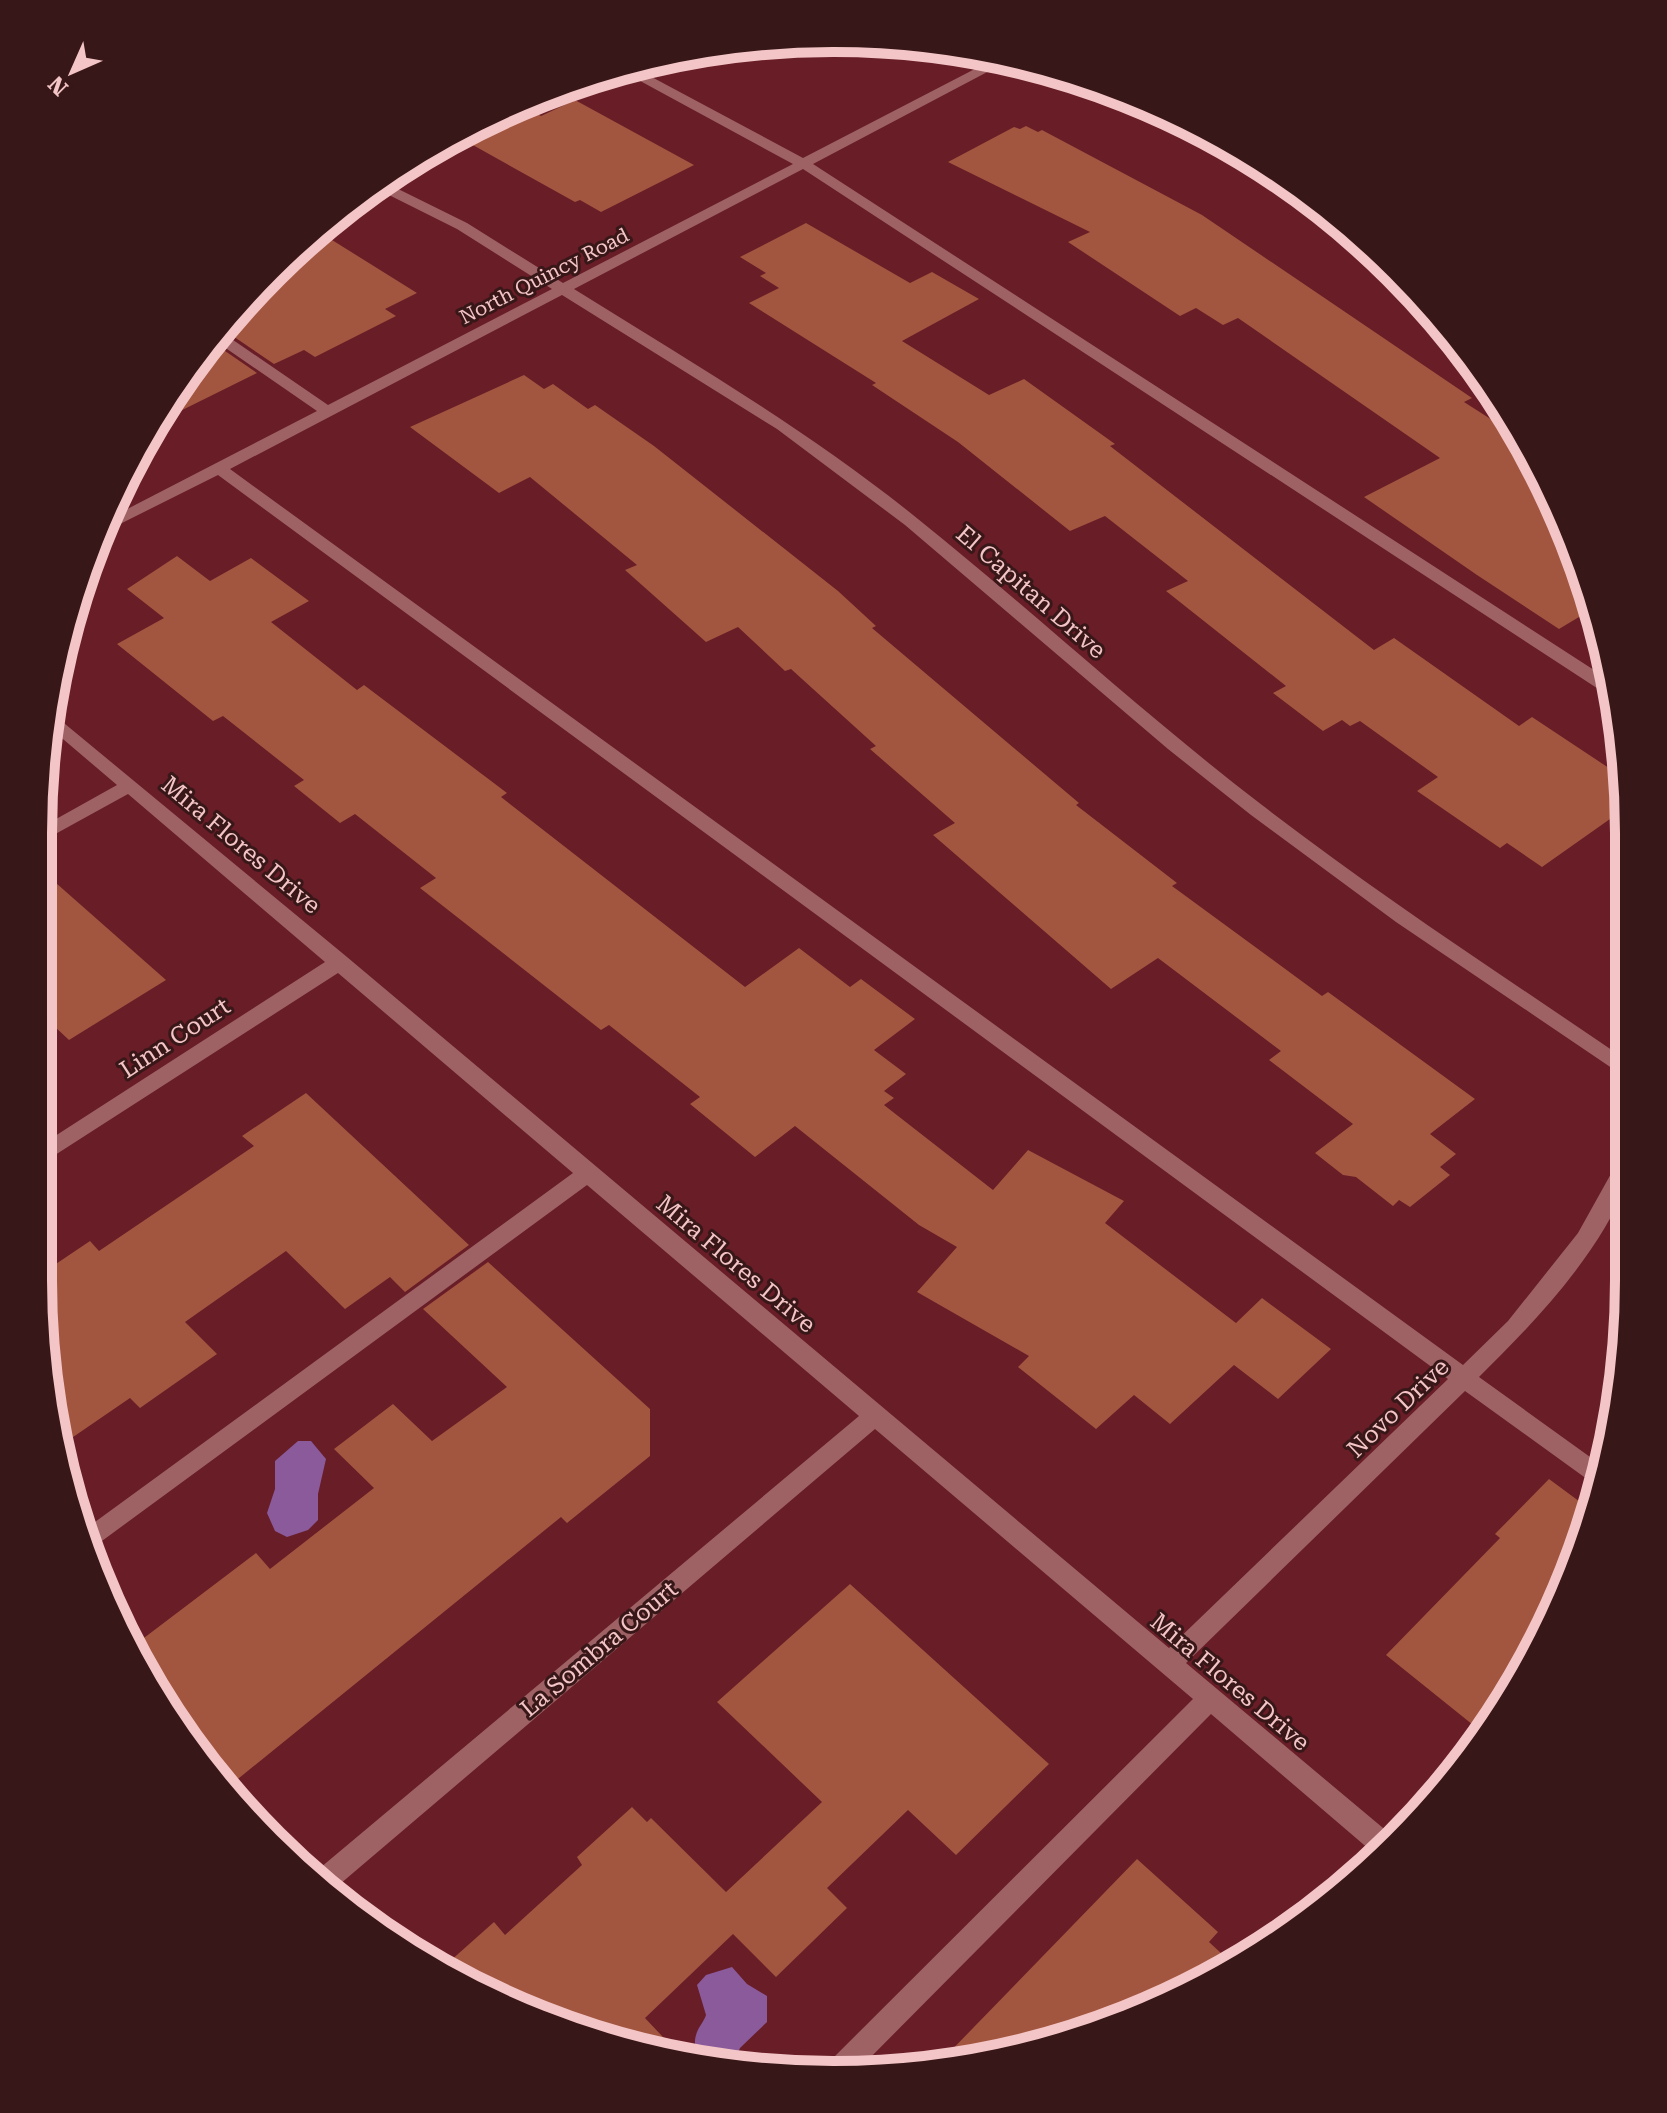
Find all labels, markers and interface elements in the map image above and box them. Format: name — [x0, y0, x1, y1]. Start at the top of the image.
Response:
north arrow — [32, 32, 112, 112]
text: N — [43, 71, 73, 101]
street label: North Quincy Road — [455, 223, 633, 329]
street label: El Capitan Drive — [951, 520, 1111, 664]
street label: Mira Flores Drive — [156, 770, 326, 920]
street label: Linn Court — [115, 992, 235, 1084]
street label: Mira Flores Drive — [651, 1189, 821, 1339]
street label: Novo Drive — [1341, 1353, 1455, 1463]
street label: La Sombra Court — [515, 1575, 683, 1723]
street label: Mira Flores Drive — [1145, 1607, 1315, 1757]

